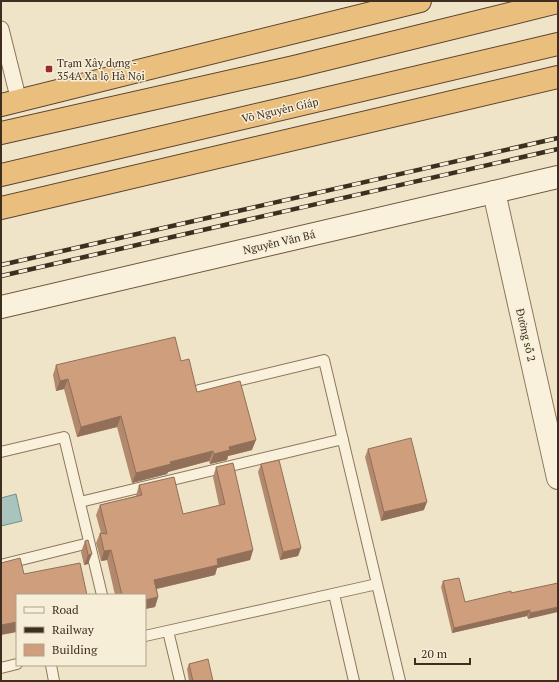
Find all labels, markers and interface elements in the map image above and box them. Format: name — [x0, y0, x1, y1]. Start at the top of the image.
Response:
place label: Trạm Xây dựng - 354A Xa lộ Hà Nội — [57, 56, 145, 83]
marker: Trạm Xây dựng - 354A Xa lộ Hà Nội — [44, 64, 54, 74]
street label: Võ Nguyên Giáp — [240, 94, 320, 126]
street label: Nguyễn Văn Bá — [242, 227, 317, 257]
street label: Đường số 2 — [513, 307, 539, 363]
legend — [16, 594, 146, 666]
text: Road — [52, 602, 79, 617]
text: Railway — [52, 622, 95, 637]
scale bar — [415, 640, 470, 666]
text: Building — [52, 642, 98, 657]
text: 20 m — [421, 646, 448, 661]

